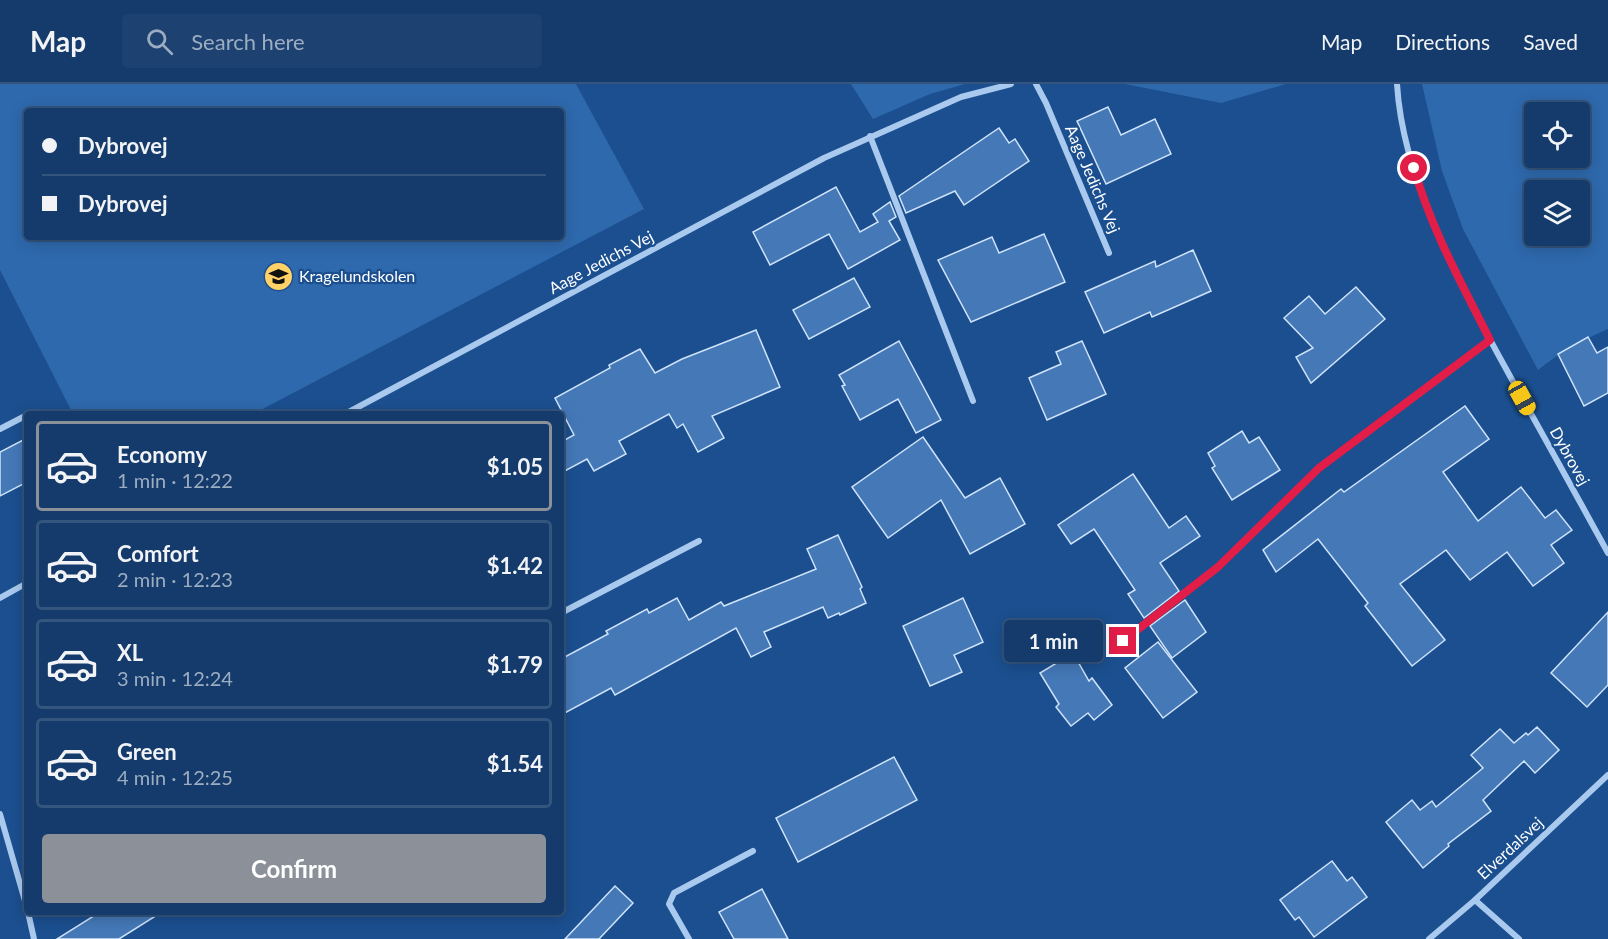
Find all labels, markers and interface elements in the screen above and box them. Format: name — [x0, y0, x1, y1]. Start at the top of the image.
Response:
search box — [122, 14, 542, 68]
text: Map — [30, 24, 86, 58]
icon: search — [143, 25, 176, 58]
text: Search here — [191, 28, 305, 55]
text: Map — [1321, 29, 1362, 54]
text: Directions — [1395, 29, 1490, 54]
text: Saved — [1523, 29, 1578, 54]
map controls — [1524, 102, 1590, 246]
button: locate — [1524, 102, 1590, 168]
street label: Aage Jedichs Vej — [1062, 122, 1125, 236]
text: Dybrovej — [78, 132, 168, 159]
route start — [1400, 154, 1427, 181]
button: layers — [1524, 180, 1590, 246]
text: Dybrovej — [78, 190, 168, 217]
street label: Aage Jedichs Vej — [545, 226, 656, 297]
school or university icon: Kragelundskolen — [262, 260, 294, 292]
place label: Kragelundskolen — [299, 266, 415, 285]
car — [1505, 378, 1539, 418]
street label: Dybrovej — [1547, 423, 1594, 488]
icon: car — [45, 439, 99, 493]
text: Economy — [117, 441, 207, 468]
text: $1.05 — [487, 453, 543, 480]
text: 1 min · 12:22 — [117, 468, 233, 492]
icon: car — [45, 538, 99, 592]
text: Comfort — [117, 540, 199, 567]
text: $1.42 — [487, 552, 543, 579]
text: 2 min · 12:23 — [117, 567, 233, 591]
callout: 1 min — [1003, 620, 1102, 662]
route end — [1109, 627, 1136, 654]
text: 1 min — [1029, 629, 1078, 653]
icon: car — [45, 637, 99, 691]
text: XL — [117, 639, 143, 666]
text: $1.79 — [487, 651, 543, 678]
text: 3 min · 12:24 — [117, 666, 233, 690]
icon: car — [45, 736, 99, 790]
text: Green — [117, 738, 177, 765]
text: $1.54 — [487, 750, 543, 777]
text: 4 min · 12:25 — [117, 765, 233, 789]
street label: Elverdalsvej — [1473, 812, 1546, 883]
button: Confirm — [42, 834, 546, 903]

